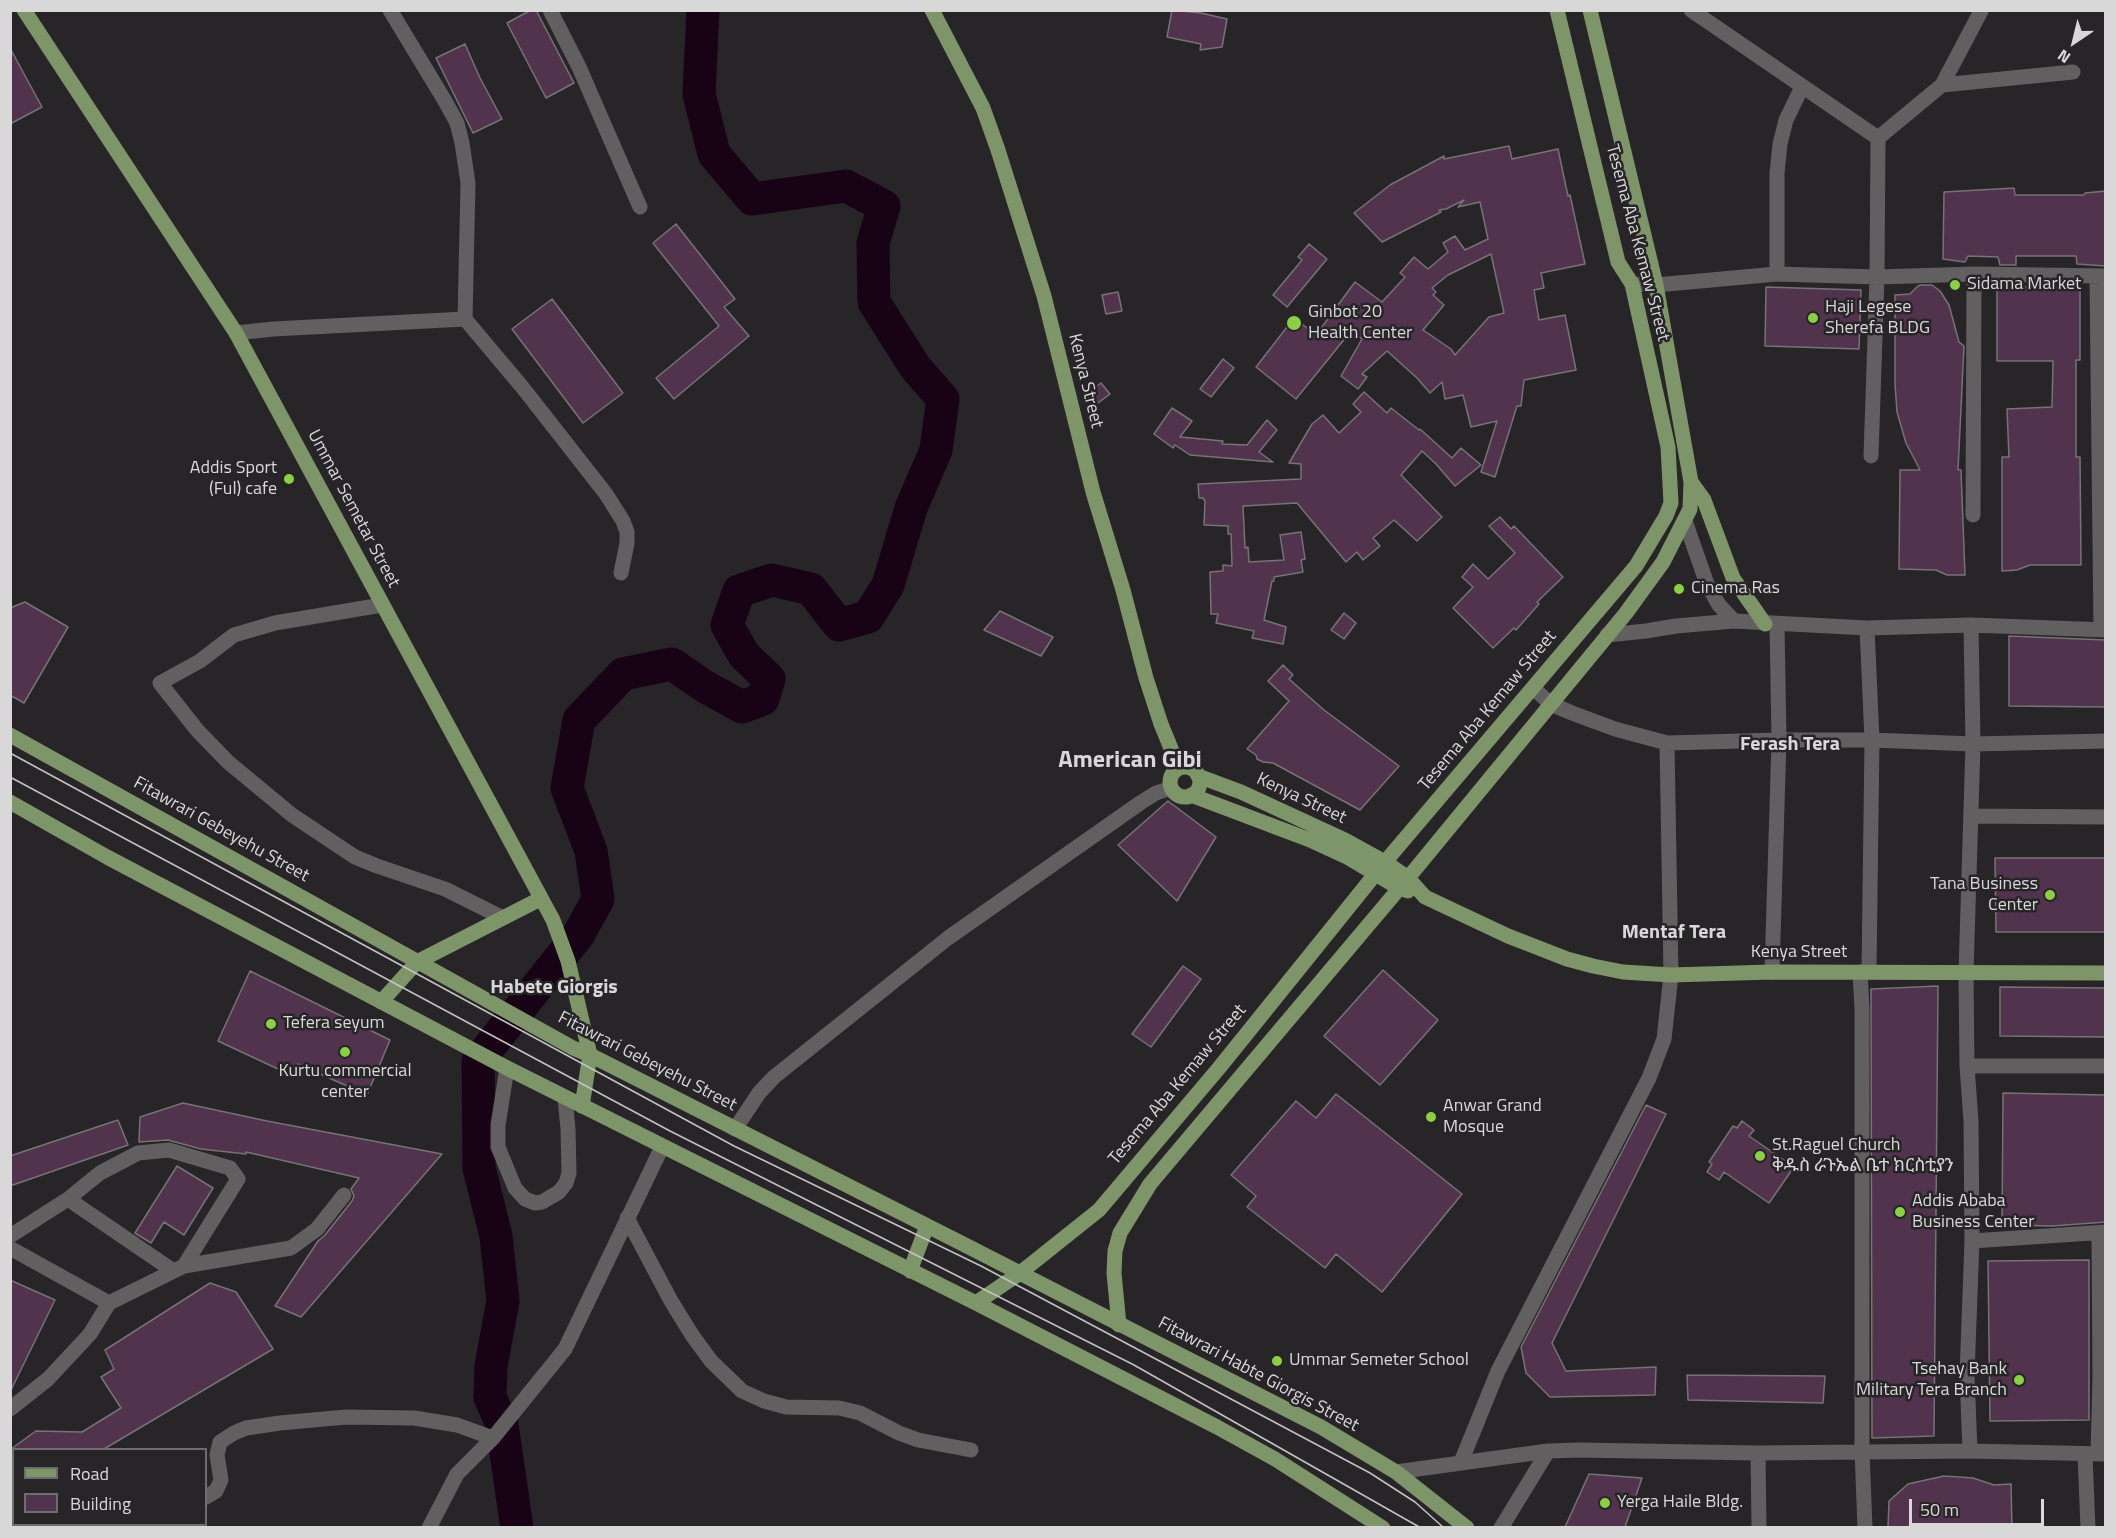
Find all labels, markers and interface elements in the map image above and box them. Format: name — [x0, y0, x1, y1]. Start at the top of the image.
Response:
north arrow — [2044, 12, 2104, 72]
text: N — [2052, 44, 2075, 70]
street label: Tesema Aba Kemaw Street — [1600, 142, 1674, 344]
place label: Sidama Market — [1967, 274, 2081, 296]
marker: Sidama Market — [1948, 278, 1962, 292]
place label: Haji Legese Sherefa BLDG — [1825, 297, 1930, 340]
place label: Ginbot 20 Health Center — [1308, 302, 1412, 344]
marker: Haji Legese Sherefa BLDG — [1806, 311, 1820, 325]
marker: Ginbot 20 Health Center — [1285, 314, 1303, 332]
street label: Kenya Street — [1063, 332, 1107, 430]
street label: Ummar Semetar Street — [302, 426, 404, 592]
place label: Addis Sport (Ful) cafe — [190, 458, 277, 500]
marker: Addis Sport (Ful) cafe — [282, 472, 296, 486]
place label: Cinema Ras — [1691, 578, 1780, 600]
marker: Cinema Ras — [1672, 582, 1686, 596]
street label: Tesema Aba Kemaw Street — [1415, 626, 1561, 796]
district label: Ferash Tera — [1740, 733, 1840, 757]
district label: American Gibi — [1058, 747, 1202, 775]
street label: Kenya Street — [1253, 769, 1349, 829]
street label: Fitawrari Gebeyehu Street — [129, 773, 313, 887]
place label: Tana Business Center — [1930, 874, 2038, 916]
marker: Tana Business Center — [2043, 888, 2057, 902]
district label: Mentaf Tera — [1622, 921, 1726, 945]
street label: Kenya Street — [1751, 942, 1847, 964]
district label: Habete Giorgis — [490, 976, 618, 1000]
street label: Tesema Aba Kemaw Street — [1105, 1000, 1251, 1170]
street label: Fitawrari Gebeyehu Street — [554, 1008, 740, 1116]
place label: Tefera seyum — [283, 1013, 385, 1035]
marker: Tefera seyum — [264, 1017, 278, 1031]
marker: Kurtu commercial center — [338, 1045, 352, 1059]
place label: Kurtu commercial center — [278, 1061, 412, 1104]
place label: Anwar Grand Mosque — [1443, 1096, 1542, 1138]
marker: Anwar Grand Mosque — [1424, 1110, 1438, 1124]
place label: St.Raguel Church ቅዱስ ራጉኤል ቤተ ክርስቲያን — [1772, 1135, 1954, 1178]
marker: St.Raguel Church ቅዱስ ራጉኤል ቤተ ክርስቲያን — [1753, 1149, 1767, 1163]
place label: Addis Ababa Business Center — [1912, 1191, 2034, 1234]
marker: Addis Ababa Business Center — [1893, 1205, 1907, 1219]
street label: Fitawrari Habte Giorgis Street — [1154, 1313, 1362, 1437]
place label: Ummar Semeter School — [1289, 1350, 1469, 1372]
marker: Ummar Semeter School — [1270, 1354, 1284, 1368]
place label: Tsehay Bank Military Tera Branch — [1856, 1359, 2007, 1402]
marker: Tsehay Bank Military Tera Branch — [2012, 1373, 2026, 1387]
legend — [12, 1448, 207, 1526]
text: Road — [70, 1460, 109, 1487]
scale bar — [1912, 1487, 2047, 1525]
text: Building — [70, 1490, 131, 1517]
place label: Yerga Haile Bldg. — [1617, 1492, 1743, 1514]
marker: Yerga Haile Bldg. — [1598, 1496, 1612, 1510]
text: 50 m — [1920, 1496, 1959, 1523]

